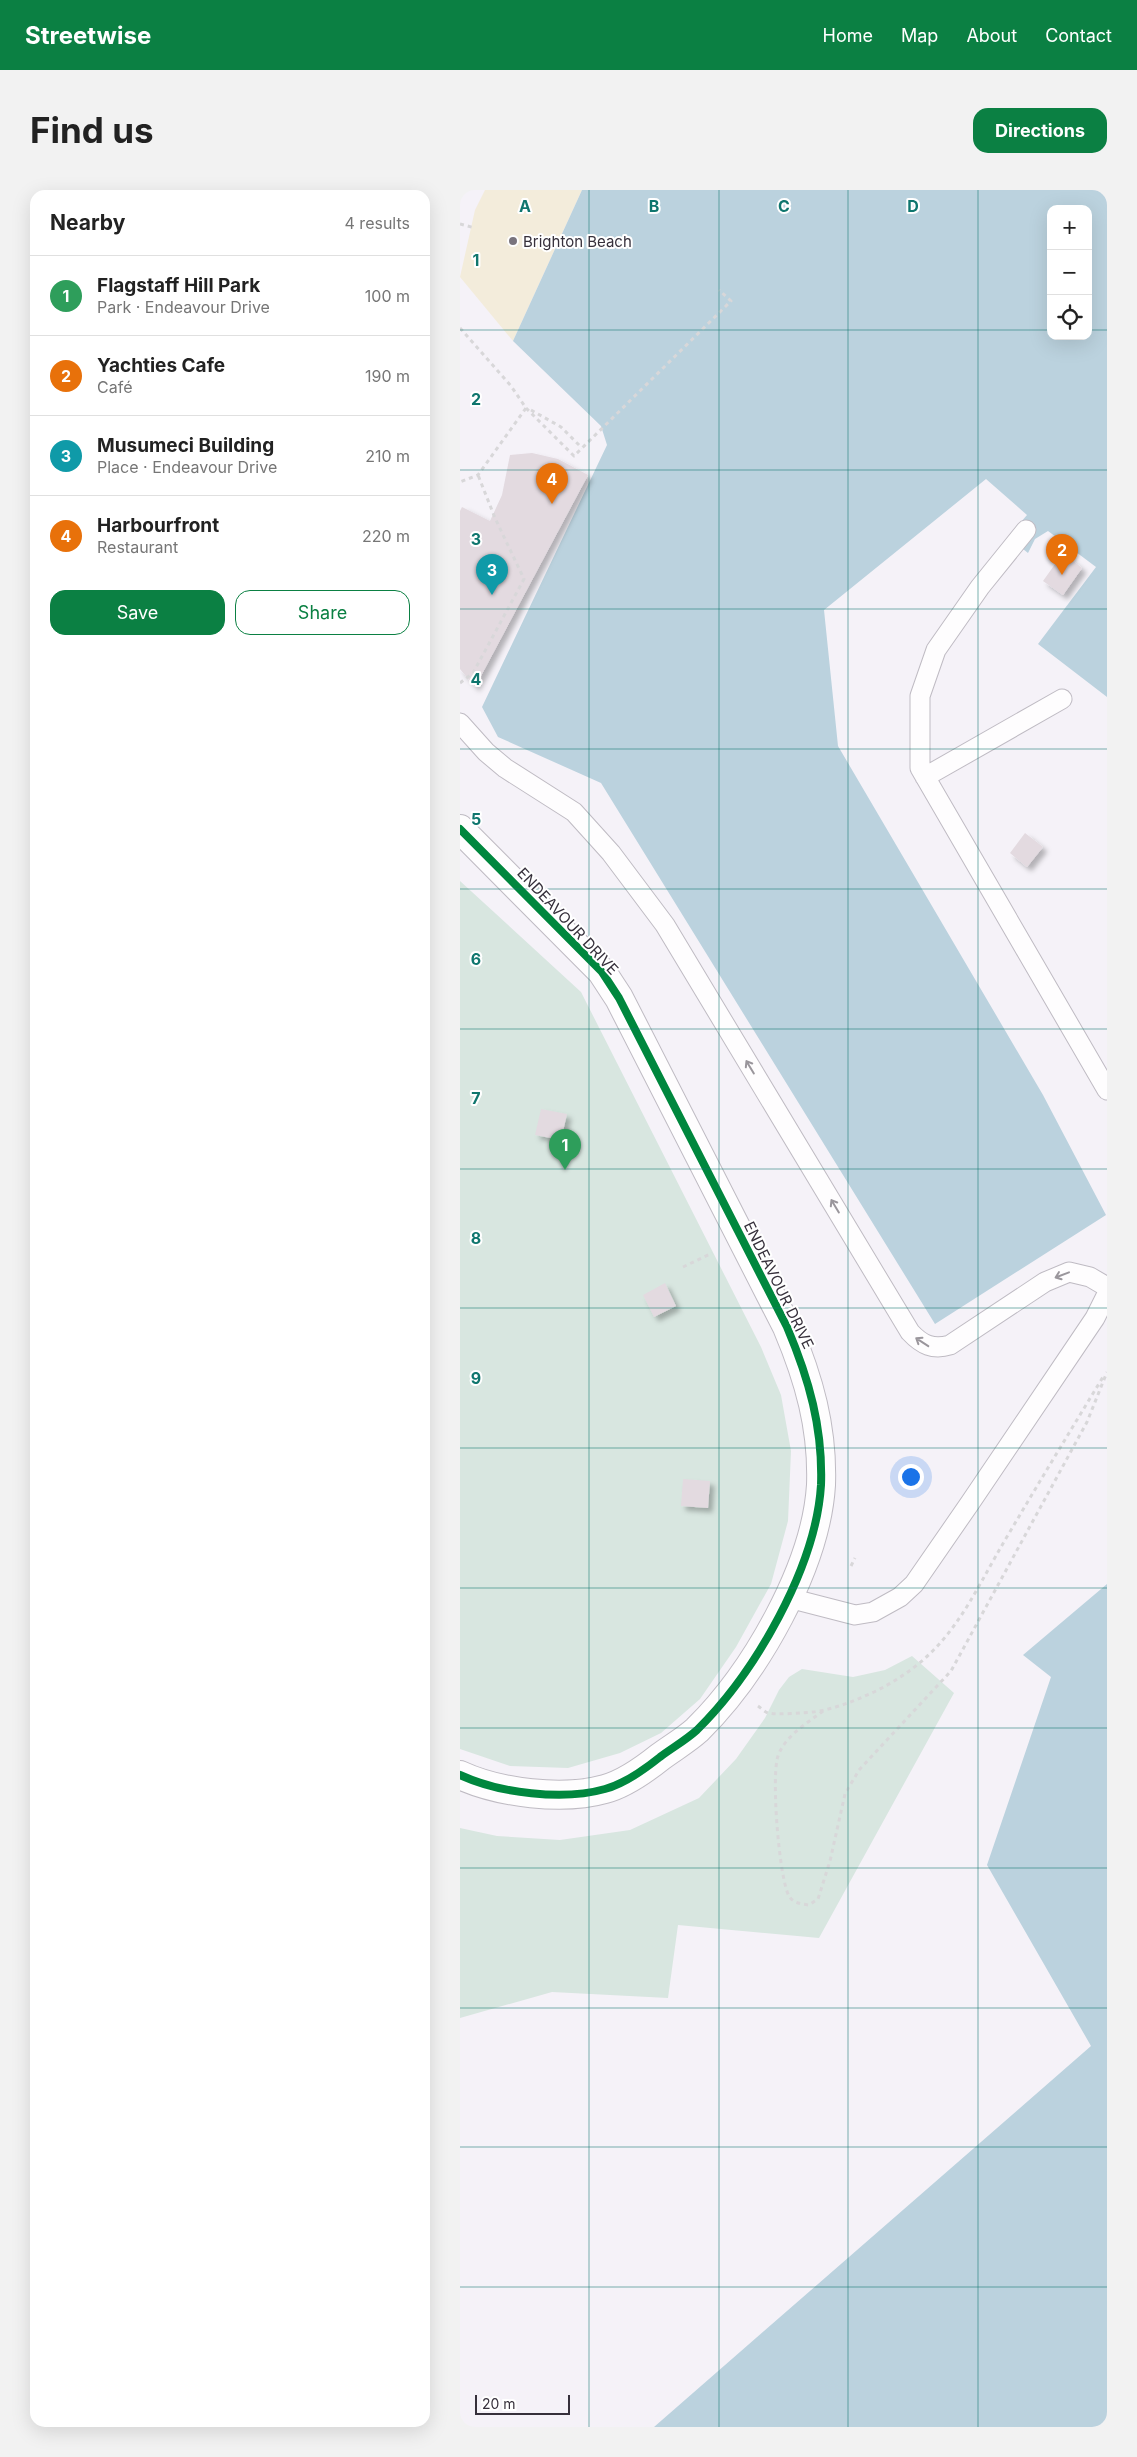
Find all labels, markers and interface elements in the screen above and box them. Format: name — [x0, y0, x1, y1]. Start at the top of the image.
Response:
text: Streetwise — [25, 21, 151, 50]
text: Home — [823, 25, 873, 46]
text: Map — [901, 25, 938, 46]
text: About — [966, 25, 1017, 46]
text: Contact — [1045, 25, 1112, 46]
button: Directions — [973, 108, 1107, 153]
text: Find us — [30, 109, 154, 151]
text: A — [519, 196, 531, 216]
text: B — [649, 196, 659, 216]
text: C — [778, 196, 790, 216]
text: D — [907, 196, 919, 216]
map controls — [1047, 205, 1092, 340]
button: + — [1047, 205, 1092, 250]
text: Nearby — [50, 210, 125, 235]
text: 4 results — [345, 213, 410, 233]
place label: Brighton Beach — [523, 232, 632, 251]
marker: Brighton Beach — [507, 235, 519, 247]
text: 1 — [473, 250, 479, 270]
button: − — [1047, 250, 1092, 295]
text: Flagstaff Hill Park — [97, 274, 260, 297]
text: 1 — [63, 286, 69, 306]
text: 100 m — [365, 286, 410, 306]
button: locate — [1047, 295, 1092, 340]
text: Park · Endeavour Drive — [97, 297, 270, 317]
text: Yachties Cafe — [97, 354, 225, 377]
text: 2 — [61, 366, 71, 386]
text: 190 m — [365, 366, 410, 386]
text: Café — [97, 377, 132, 397]
text: 2 — [471, 389, 481, 409]
text: Musumeci Building — [97, 434, 274, 457]
text: 3 — [61, 446, 71, 466]
text: 210 m — [365, 446, 410, 466]
text: Place · Endeavour Drive — [97, 457, 277, 477]
pin: 4 — [536, 463, 568, 504]
text: Harbourfront — [97, 514, 219, 537]
text: 4 — [61, 526, 71, 546]
text: 220 m — [362, 526, 410, 546]
text: 3 — [471, 529, 481, 549]
pin: 2 — [1046, 534, 1078, 575]
text: Restaurant — [97, 537, 178, 557]
pin: 3 — [476, 554, 508, 595]
button: Save — [50, 590, 225, 635]
button: Share — [235, 590, 410, 635]
text: 4 — [471, 669, 482, 689]
text: 5 — [471, 809, 481, 829]
street label: ENDEAVOUR DRIVE — [513, 863, 623, 979]
text: 6 — [471, 949, 481, 969]
one-way arrow — [745, 1061, 755, 1075]
text: 7 — [471, 1088, 481, 1108]
pin: 1 — [549, 1129, 581, 1170]
one-way arrow — [829, 1200, 839, 1214]
street label: ENDEAVOUR DRIVE — [740, 1218, 818, 1352]
text: 8 — [471, 1228, 481, 1248]
one-way arrow — [1055, 1271, 1070, 1280]
one-way arrow — [916, 1337, 930, 1347]
text: 9 — [471, 1368, 481, 1388]
your location — [898, 1464, 924, 1490]
scale bar — [475, 2392, 570, 2415]
text: 20 m — [482, 2395, 516, 2412]

